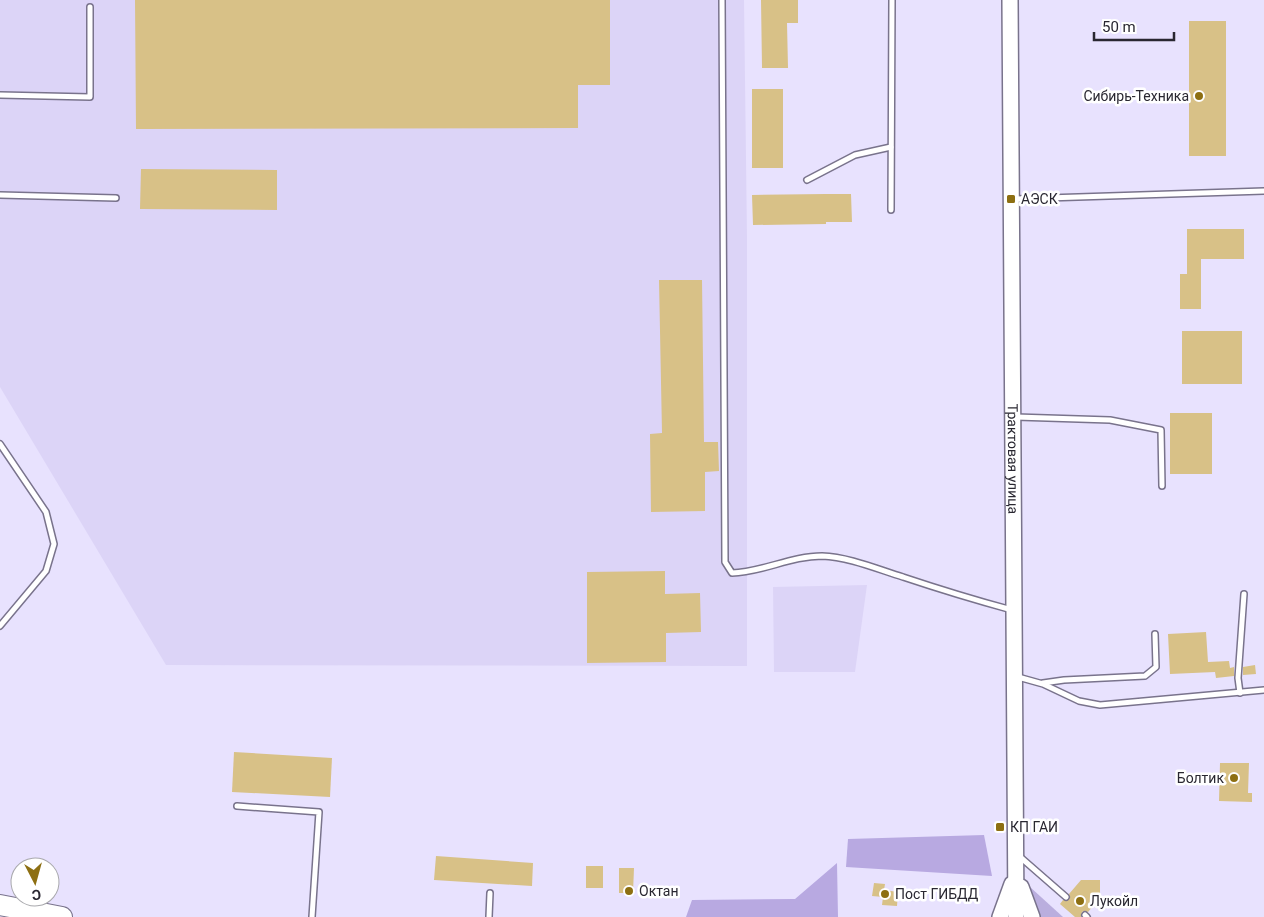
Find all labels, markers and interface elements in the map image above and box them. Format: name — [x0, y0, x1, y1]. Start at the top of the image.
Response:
scale bar — [1094, 10, 1174, 42]
text: 50 m — [1102, 18, 1136, 36]
place label: Сибирь-Техника — [1083, 88, 1189, 104]
marker: Сибирь-Техника — [1193, 90, 1205, 102]
place label: АЭСК — [1021, 191, 1058, 207]
marker: АЭСК — [1005, 193, 1017, 205]
street label: Трактовая улица — [1005, 404, 1021, 514]
place label: Болтик — [1177, 770, 1224, 786]
marker: Болтик — [1228, 772, 1240, 784]
place label: КП ГАИ — [1010, 819, 1058, 835]
marker: КП ГАИ — [994, 821, 1006, 833]
north arrow — [10, 857, 60, 907]
place label: Октан — [639, 883, 679, 899]
marker: Октан — [623, 885, 635, 897]
text: С — [31, 886, 42, 903]
place label: Пост ГИБДД — [895, 886, 979, 902]
marker: Пост ГИБДД — [879, 888, 891, 900]
place label: Лукойл — [1090, 893, 1138, 909]
marker: Лукойл — [1074, 895, 1086, 907]

